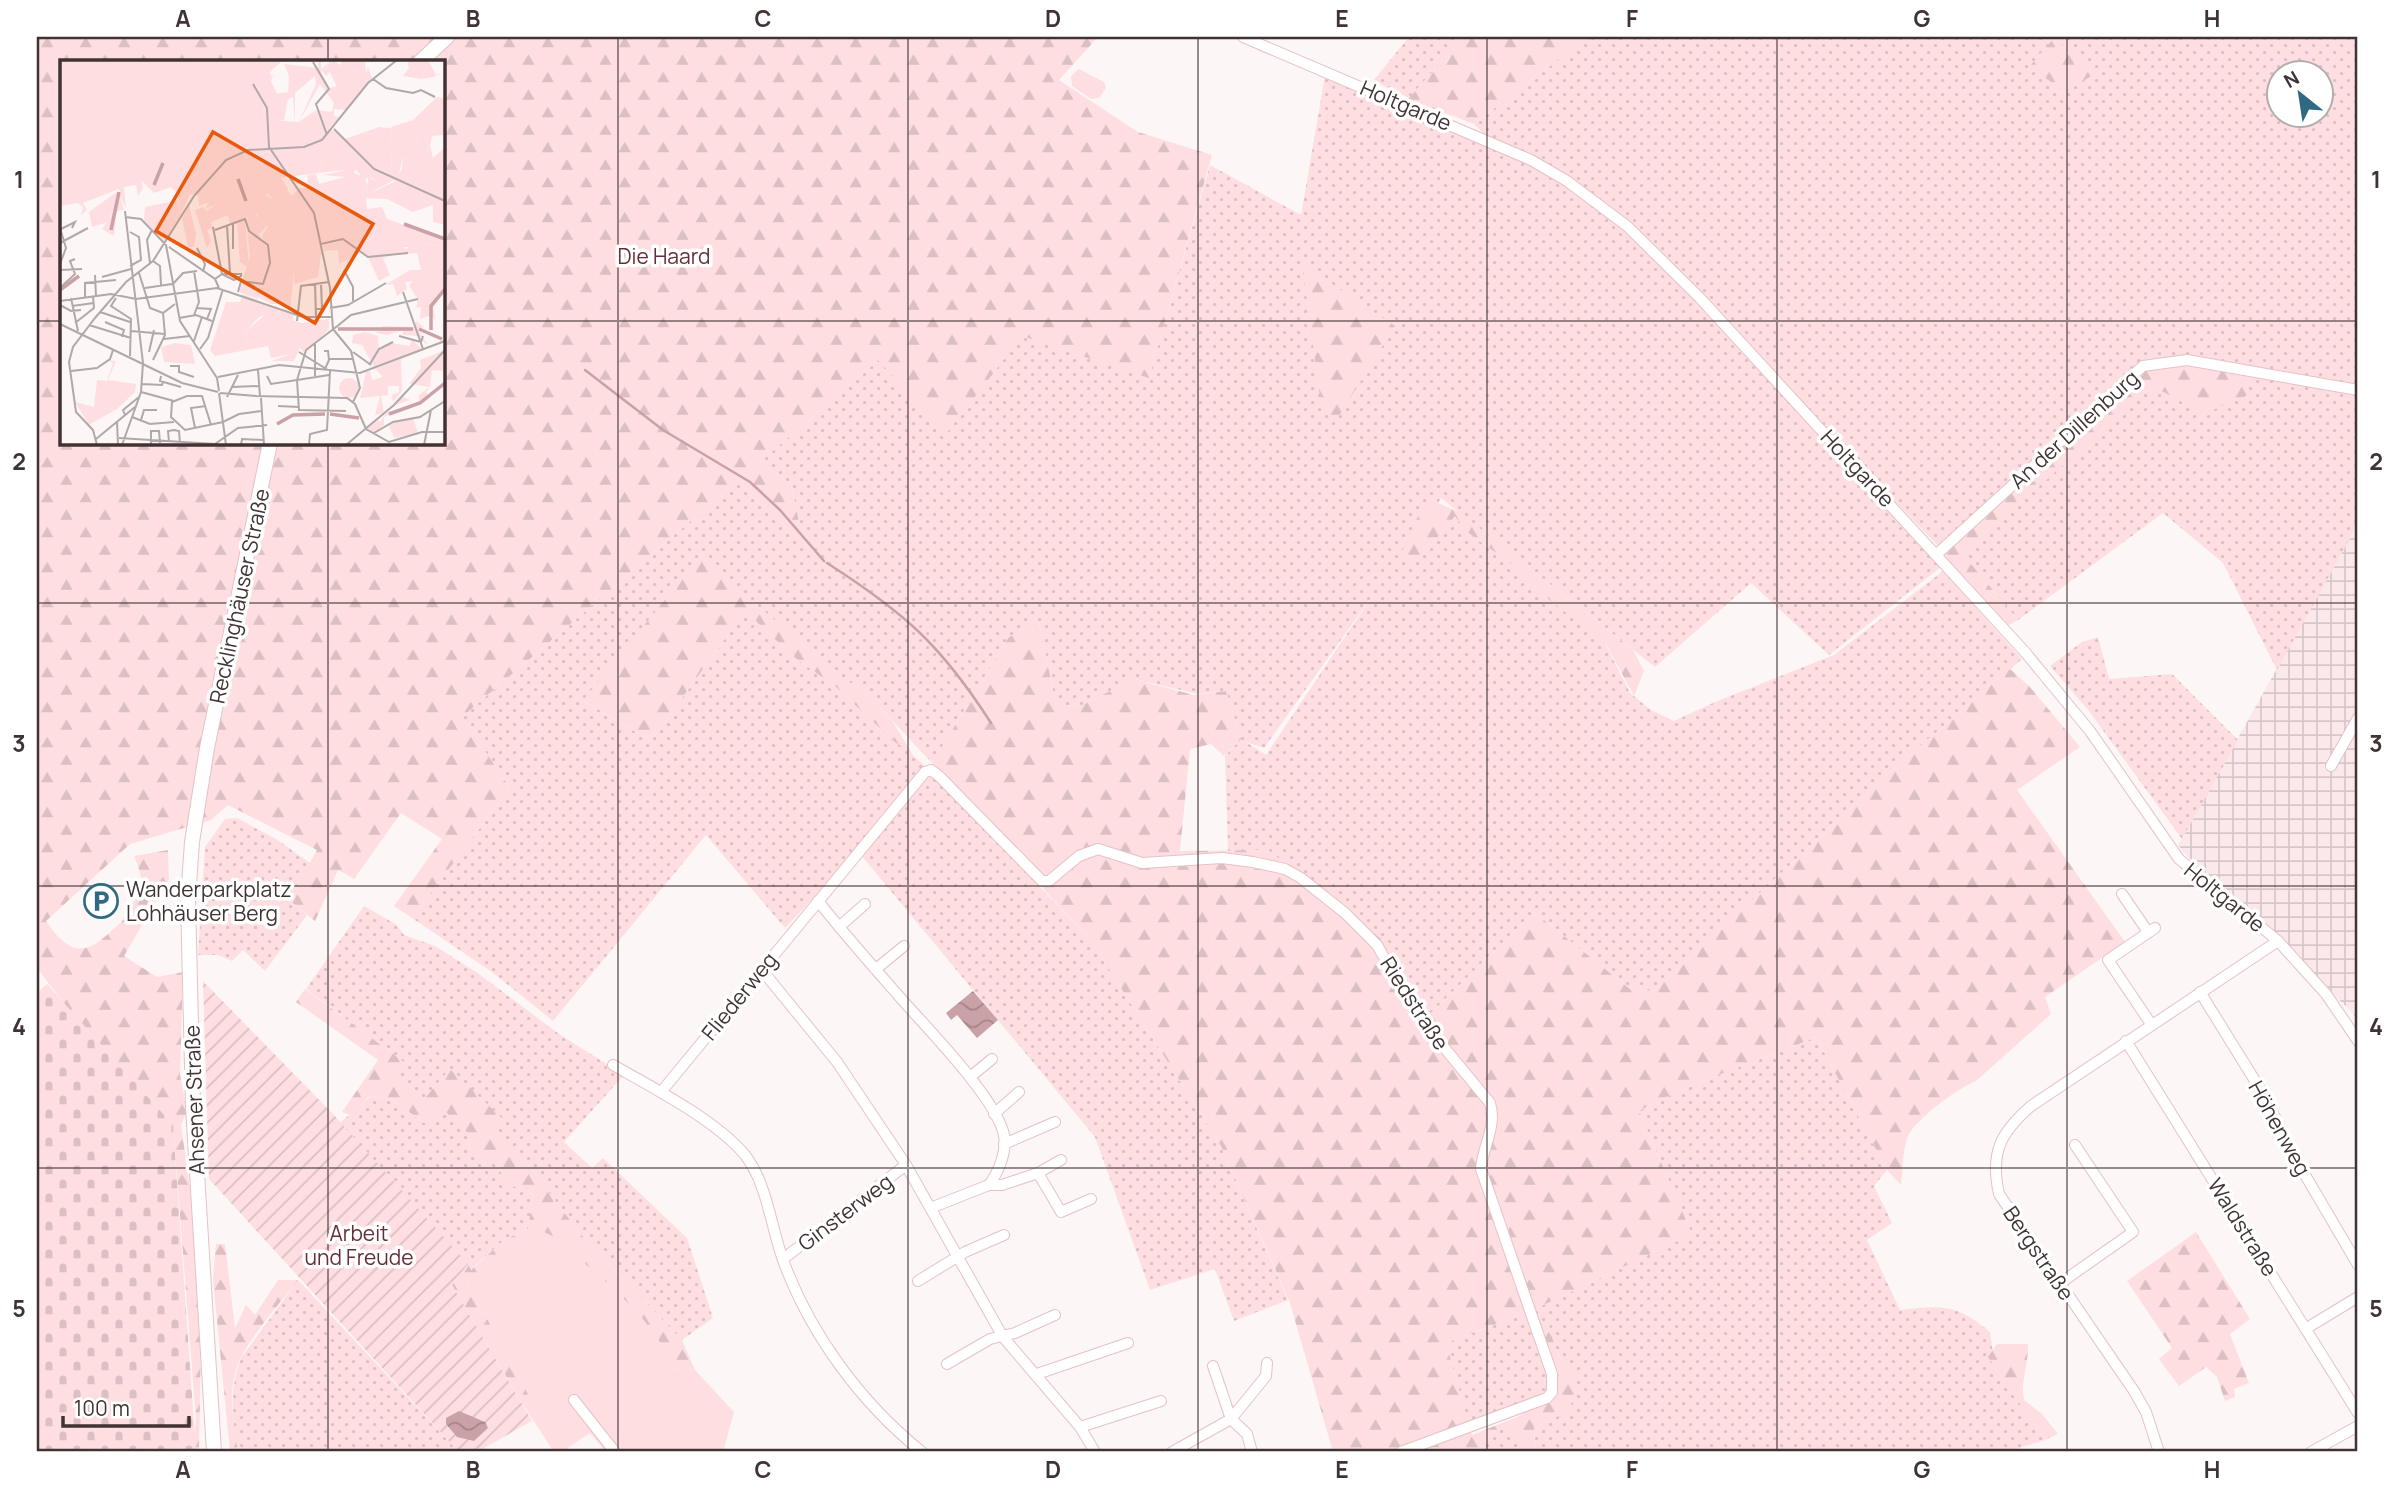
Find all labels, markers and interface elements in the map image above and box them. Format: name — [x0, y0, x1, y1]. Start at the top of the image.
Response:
text: A — [175, 2, 191, 34]
text: B — [466, 2, 480, 34]
text: C — [755, 2, 772, 34]
text: D — [1045, 2, 1061, 34]
text: E — [1335, 2, 1349, 34]
text: F — [1626, 2, 1638, 34]
text: G — [1914, 2, 1931, 34]
text: H — [2204, 2, 2220, 34]
inset map — [60, 60, 444, 444]
north arrow — [2266, 60, 2336, 130]
text: N — [2279, 65, 2304, 94]
street label: Holtgarde — [1356, 73, 1456, 137]
text: 1 — [14, 163, 24, 195]
text: 1 — [2371, 163, 2381, 195]
park label: Die Haard — [618, 242, 711, 270]
street label: An der Dillenburg — [2004, 364, 2144, 494]
street label: Holtgarde — [1815, 423, 1901, 513]
text: 2 — [12, 445, 26, 477]
text: 2 — [2369, 445, 2383, 477]
street label: Recklinghäuser Straße — [203, 486, 275, 706]
text: 3 — [12, 727, 26, 759]
text: 3 — [2369, 727, 2383, 759]
street label: Holtgarde — [2179, 856, 2271, 938]
place label: Wanderparkplatz Lohhäuser Berg — [126, 875, 292, 927]
parking icon: Wanderparkplatz Lohhäuser Berg — [82, 882, 120, 920]
street label: Fliederweg — [695, 946, 783, 1046]
street label: Riedstraße — [1374, 951, 1456, 1055]
text: 4 — [12, 1010, 26, 1042]
text: 4 — [2369, 1010, 2383, 1042]
street label: Ahsener Straße — [177, 1024, 211, 1176]
street label: Höhenweg — [2243, 1076, 2317, 1180]
street label: Ginsterweg — [792, 1167, 898, 1257]
street label: Waldstraße — [2202, 1173, 2284, 1281]
street label: Bergstraße — [1997, 1200, 2081, 1306]
park label: Arbeit und Freude — [305, 1219, 413, 1271]
text: 5 — [12, 1292, 26, 1324]
text: 5 — [2369, 1292, 2383, 1324]
scale bar — [63, 1384, 189, 1428]
text: 100 m — [74, 1394, 130, 1422]
text: A — [175, 1453, 191, 1485]
text: B — [466, 1453, 480, 1485]
text: C — [755, 1453, 772, 1485]
text: D — [1045, 1453, 1061, 1485]
text: E — [1335, 1453, 1349, 1485]
text: F — [1626, 1453, 1638, 1485]
text: G — [1914, 1453, 1931, 1485]
text: H — [2204, 1453, 2220, 1485]

